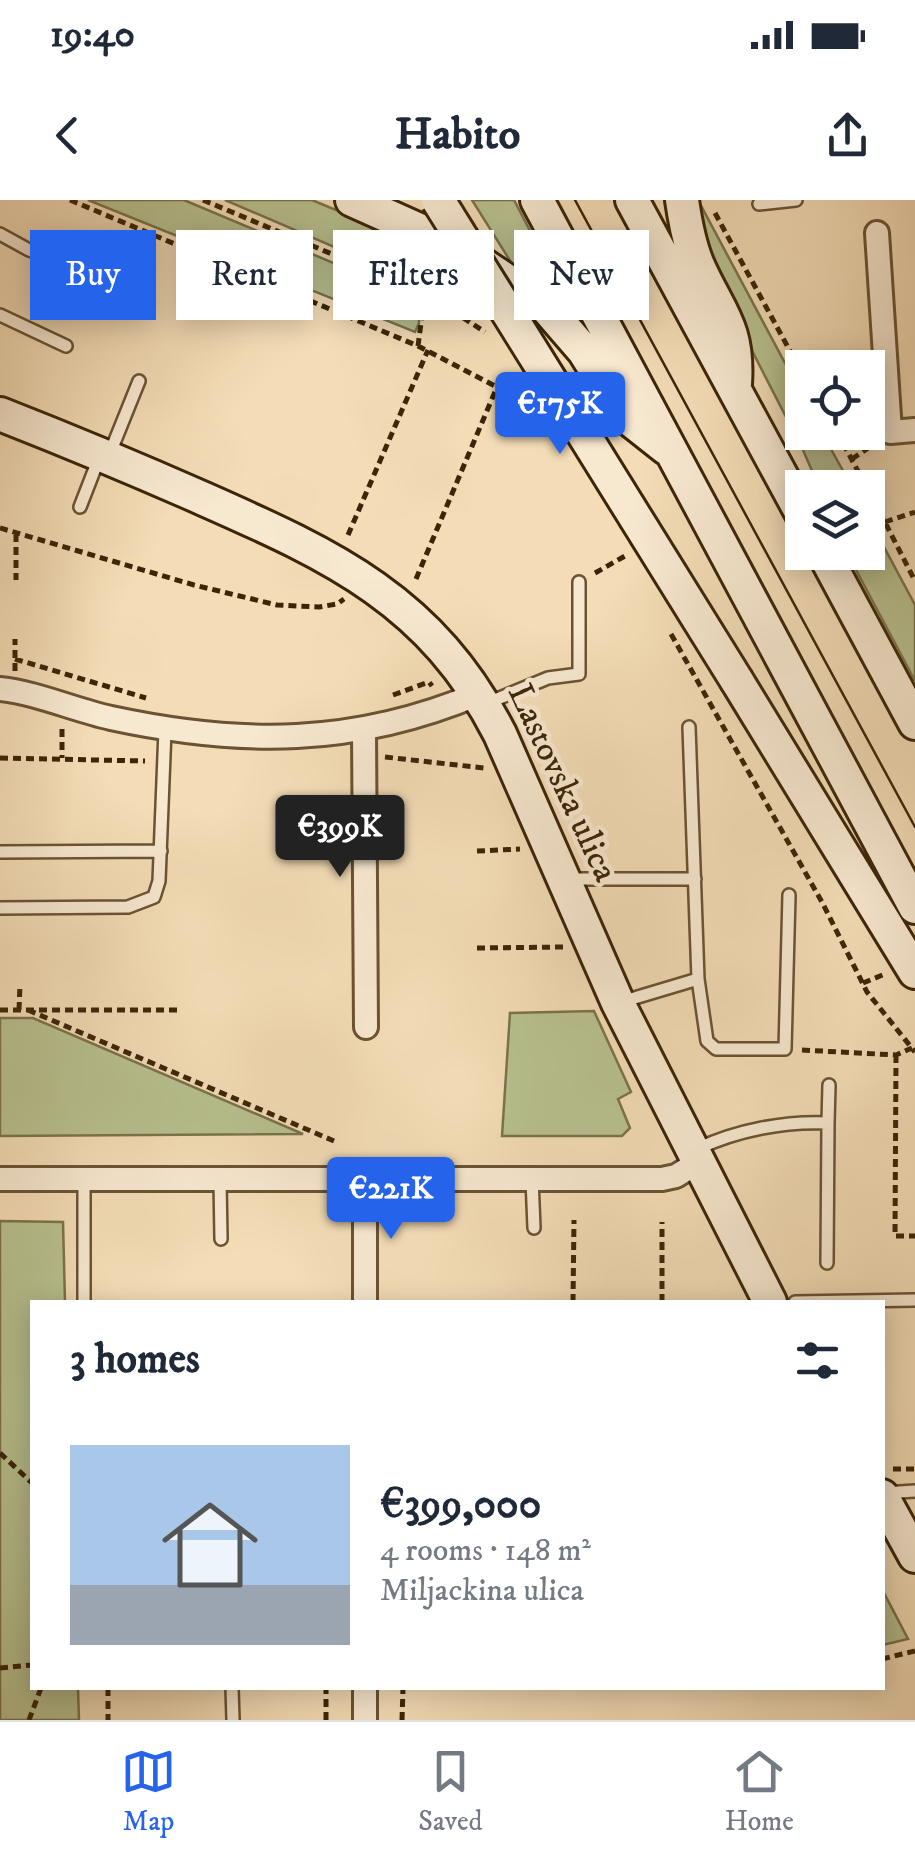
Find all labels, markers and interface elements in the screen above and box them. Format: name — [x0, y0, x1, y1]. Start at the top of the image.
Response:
text: 19:40 — [50, 11, 135, 59]
text: Habito — [395, 107, 520, 163]
icon: back — [40, 108, 95, 163]
icon: share — [820, 108, 875, 163]
chip: Buy — [30, 230, 156, 320]
chip: Rent — [176, 230, 313, 320]
chip: Filters — [333, 230, 494, 320]
chip: New — [514, 230, 649, 320]
map controls — [785, 350, 885, 570]
button: locate — [785, 350, 885, 450]
pin: €175K — [490, 372, 630, 457]
text: €175K — [517, 384, 603, 424]
button: layers — [785, 470, 885, 570]
street label: Lastovska ulica — [497, 677, 627, 889]
pin: €399K — [270, 795, 410, 880]
text: €399K — [297, 807, 383, 847]
pin: €221K — [321, 1157, 461, 1242]
text: €221K — [349, 1169, 433, 1209]
icon: filters — [790, 1333, 845, 1388]
text: 3 homes — [70, 1334, 200, 1386]
text: €399,000 — [380, 1479, 541, 1531]
icon: home — [150, 1485, 270, 1605]
text: 4 rooms · 148 m² — [380, 1531, 591, 1571]
text: Miljackina ulica — [380, 1571, 584, 1611]
tab: Map — [121, 1744, 176, 1839]
tab: Saved — [418, 1744, 483, 1839]
tab: Home — [725, 1744, 794, 1839]

